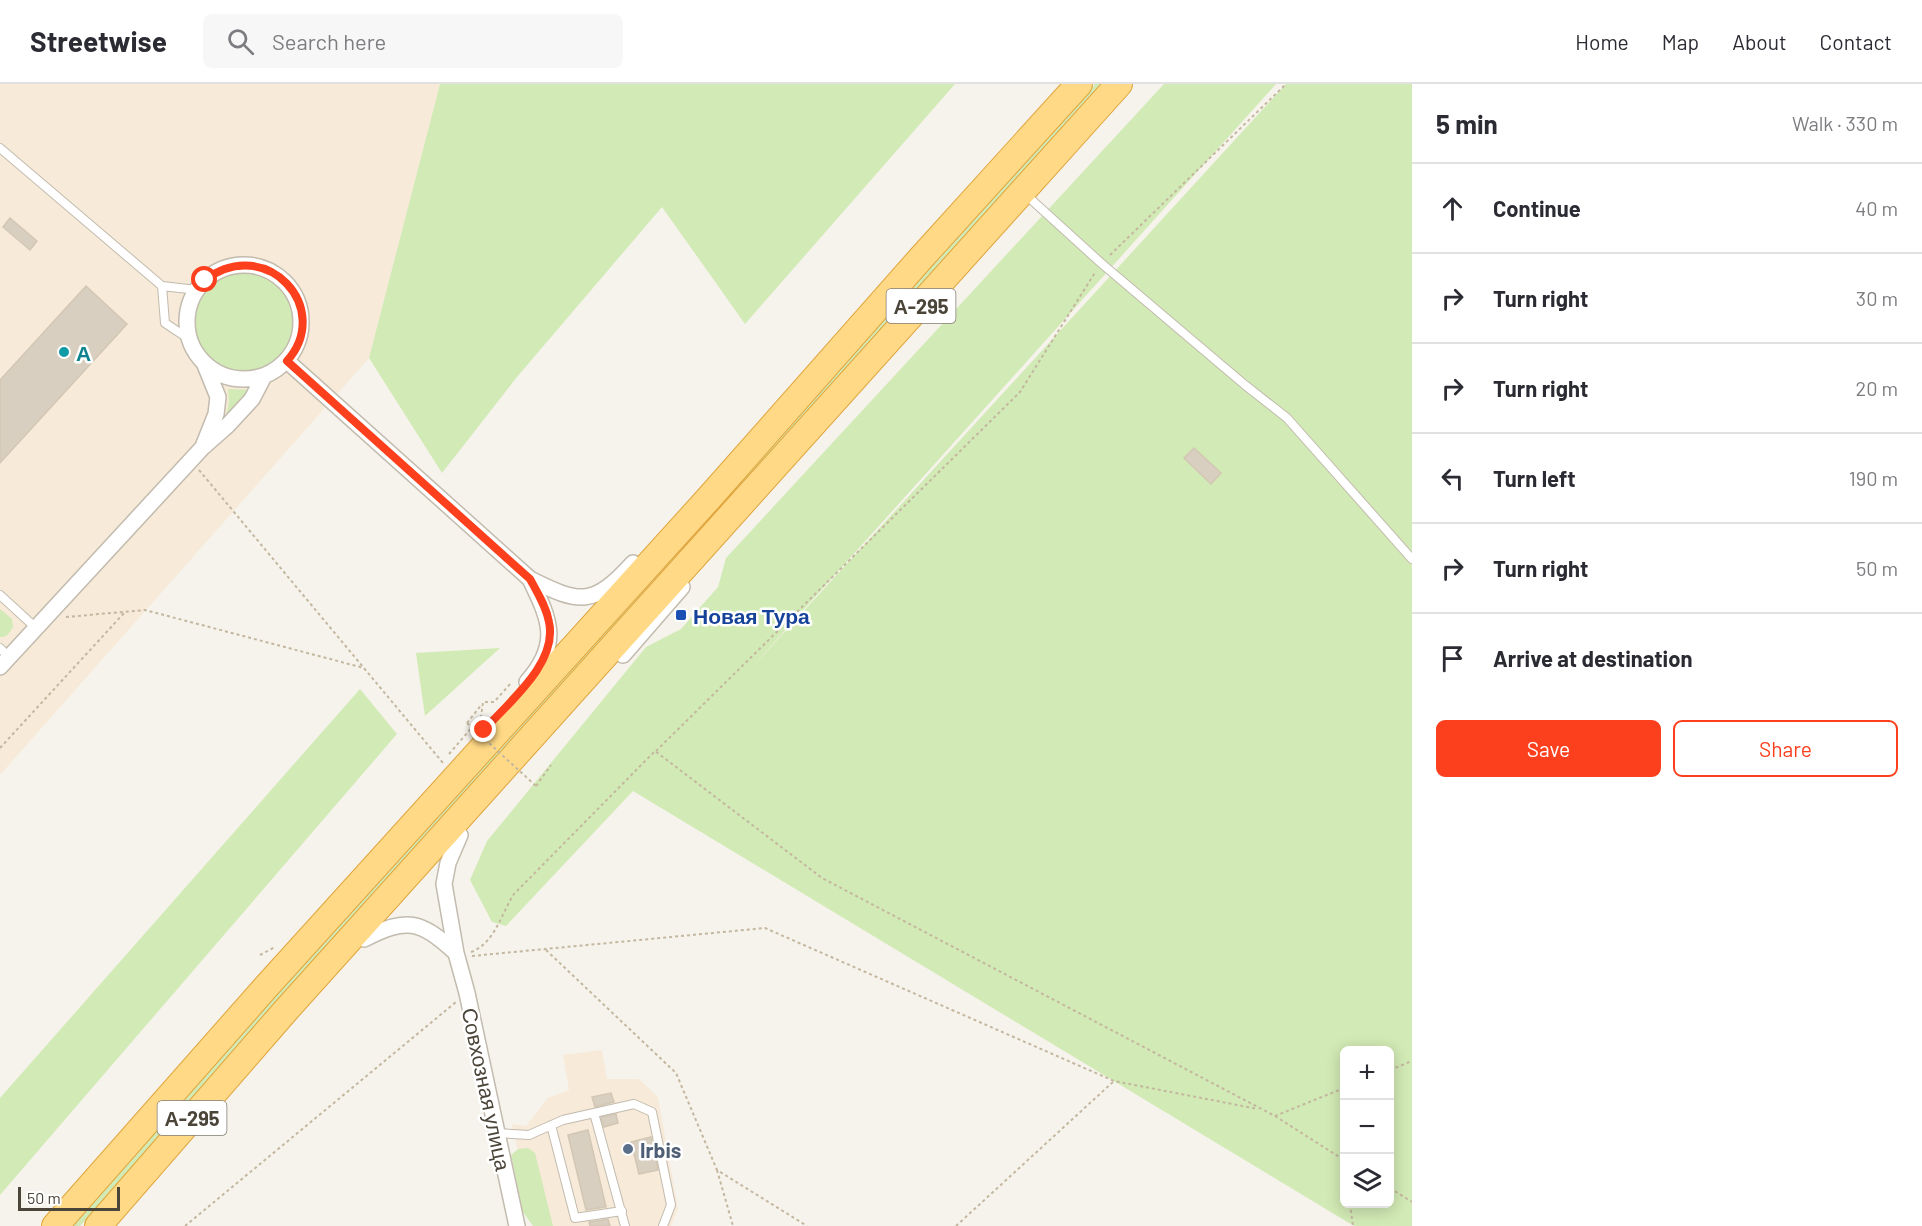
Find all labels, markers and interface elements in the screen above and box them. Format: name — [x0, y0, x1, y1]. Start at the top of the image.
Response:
search box — [203, 14, 623, 68]
text: Streetwise — [30, 24, 167, 58]
icon: search — [224, 25, 257, 58]
text: Search here — [272, 28, 386, 54]
text: Home — [1575, 29, 1629, 54]
text: Map — [1662, 29, 1699, 54]
text: About — [1732, 29, 1787, 54]
text: Contact — [1820, 29, 1892, 54]
text: 5 min — [1436, 108, 1498, 139]
text: Walk · 330 m — [1792, 111, 1898, 135]
icon: ahead — [1436, 192, 1469, 225]
text: Continue — [1493, 195, 1581, 221]
text: 40 m — [1855, 196, 1898, 220]
route start — [191, 266, 217, 292]
icon: right — [1436, 282, 1469, 315]
text: Turn right — [1493, 285, 1588, 311]
text: 30 m — [1856, 286, 1898, 310]
road number: А-295 — [886, 289, 956, 323]
place label: А — [76, 340, 91, 365]
marker: А — [57, 345, 71, 359]
icon: right — [1436, 372, 1469, 405]
text: Turn right — [1493, 375, 1588, 401]
text: 20 m — [1855, 376, 1898, 400]
icon: left — [1436, 462, 1469, 495]
text: Turn left — [1493, 465, 1576, 491]
text: 190 m — [1849, 466, 1898, 490]
icon: right — [1436, 552, 1469, 585]
text: Turn right — [1493, 555, 1588, 581]
text: 50 m — [1856, 556, 1898, 580]
place label: Новая Тура — [693, 603, 810, 628]
marker: Новая Тура — [674, 608, 688, 622]
icon: arrive — [1436, 642, 1469, 675]
text: Arrive at destination — [1493, 645, 1692, 671]
route end — [470, 716, 496, 742]
button: Save — [1436, 720, 1661, 777]
button: Share — [1673, 720, 1898, 777]
street label: Совхозная улица — [458, 1005, 517, 1173]
map controls — [1340, 1046, 1394, 1208]
button: + — [1340, 1046, 1394, 1100]
button: − — [1340, 1100, 1394, 1154]
road number: А-295 — [158, 1101, 226, 1135]
place label: Irbis — [640, 1137, 681, 1162]
marker: Irbis — [621, 1142, 635, 1156]
button: layers — [1340, 1154, 1394, 1208]
scale bar — [18, 1184, 120, 1212]
text: 50 m — [27, 1188, 61, 1207]

